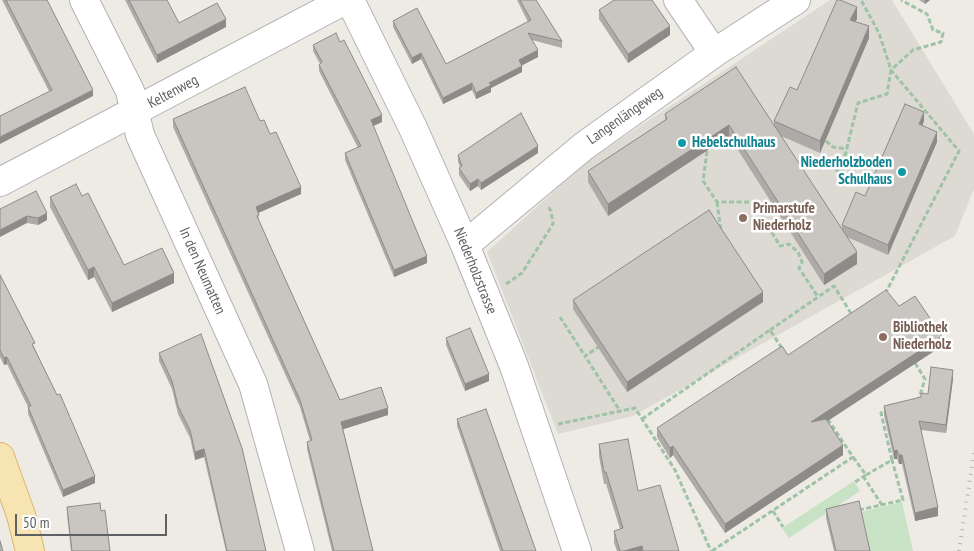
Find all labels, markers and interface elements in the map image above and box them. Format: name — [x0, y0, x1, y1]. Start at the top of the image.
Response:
street label: Keltenweg — [145, 71, 201, 113]
street label: Langenlängeweg — [584, 83, 666, 149]
place label: Hebelschulhaus — [692, 134, 776, 152]
marker: Hebelschulhaus — [676, 137, 688, 149]
place label: Niederholzboden Schulhaus — [801, 154, 892, 189]
marker: Niederholzboden Schulhaus — [896, 166, 908, 178]
place label: Primarstufe Niederholz — [753, 200, 815, 235]
marker: Primarstufe Niederholz — [737, 212, 749, 224]
street label: In den Neumatten — [175, 225, 229, 317]
street label: Niederholzstrasse — [449, 225, 501, 317]
place label: Bibliothek Niederholz — [893, 319, 951, 354]
marker: Bibliothek Niederholz — [877, 331, 889, 343]
scale bar — [18, 504, 170, 536]
text: 50 m — [23, 513, 49, 532]

